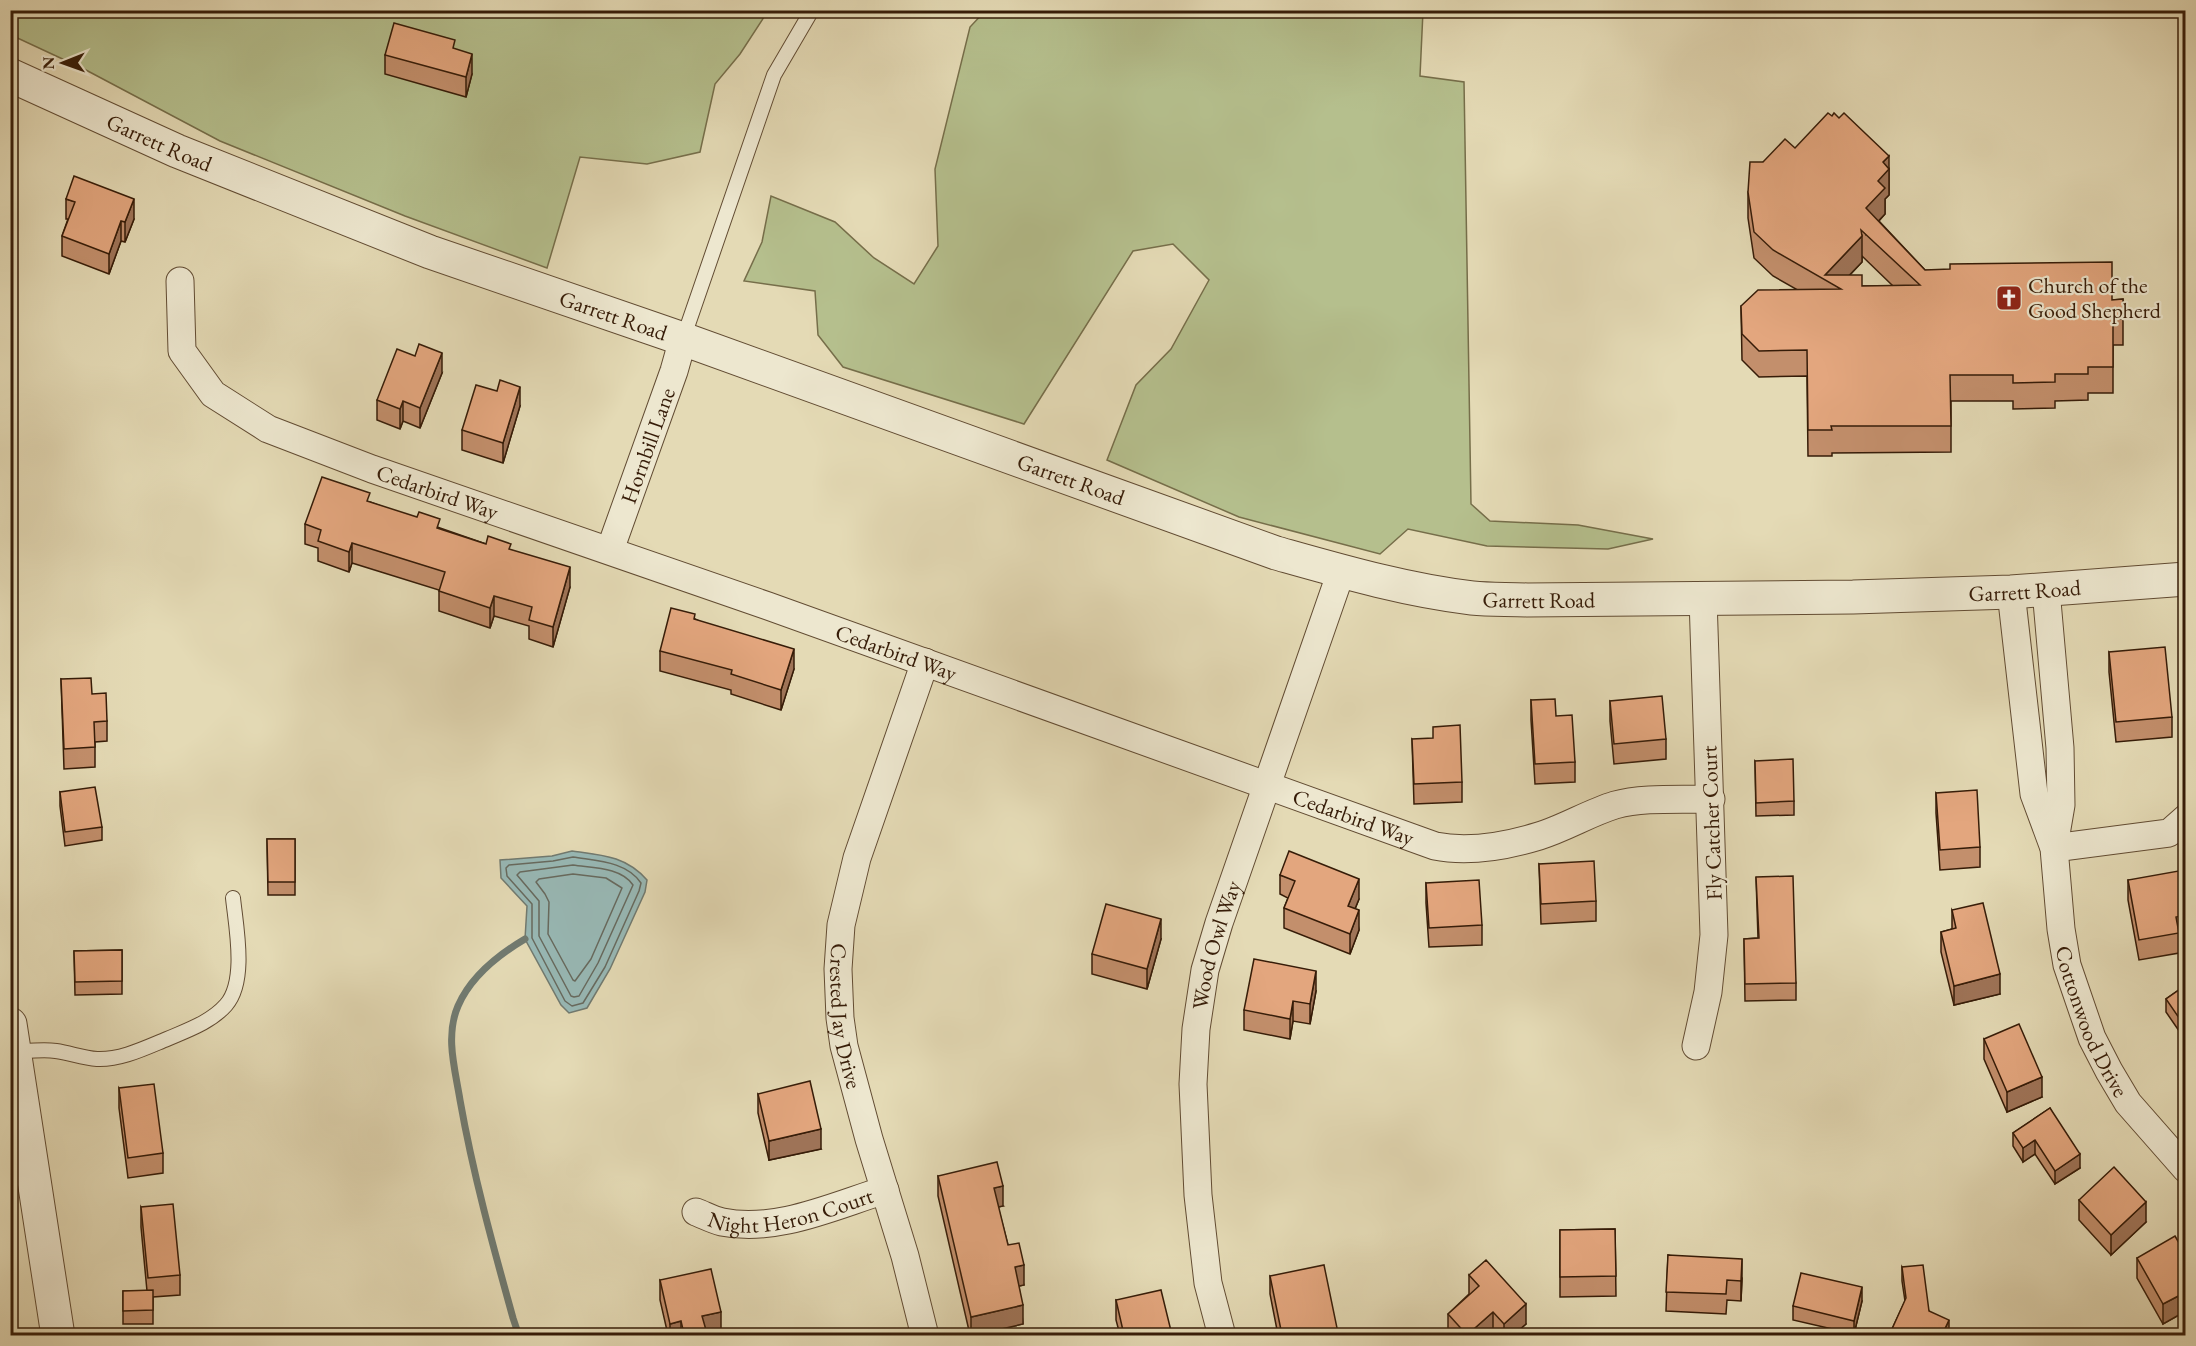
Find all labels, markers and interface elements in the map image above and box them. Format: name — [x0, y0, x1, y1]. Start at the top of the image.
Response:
north arrow — [33, 33, 93, 93]
text: N — [38, 57, 59, 70]
street label: Garrett Road — [102, 107, 217, 179]
place label: Church of the Good Shepherd — [2028, 271, 2162, 325]
church icon: Church of the Good Shepherd — [1994, 283, 2024, 313]
street label: Garrett Road — [556, 284, 672, 348]
street label: Hornbill Lane — [614, 383, 682, 508]
street label: Garrett Road — [1013, 447, 1130, 513]
street label: Cedarbird Way — [373, 458, 502, 527]
street label: Garrett Road — [1968, 573, 2083, 608]
street label: Garrett Road — [1482, 585, 1596, 615]
street label: Cedarbird Way — [831, 617, 961, 688]
street label: Fly Catcher Court — [1694, 745, 1729, 901]
street label: Cedarbird Way — [1289, 782, 1418, 852]
street label: Wood Owl Way — [1185, 876, 1248, 1012]
street label: Crested Jay Drive — [823, 942, 869, 1092]
street label: Cottonwood Drive — [2049, 944, 2135, 1103]
street label: Night Heron Court — [704, 1181, 877, 1240]

